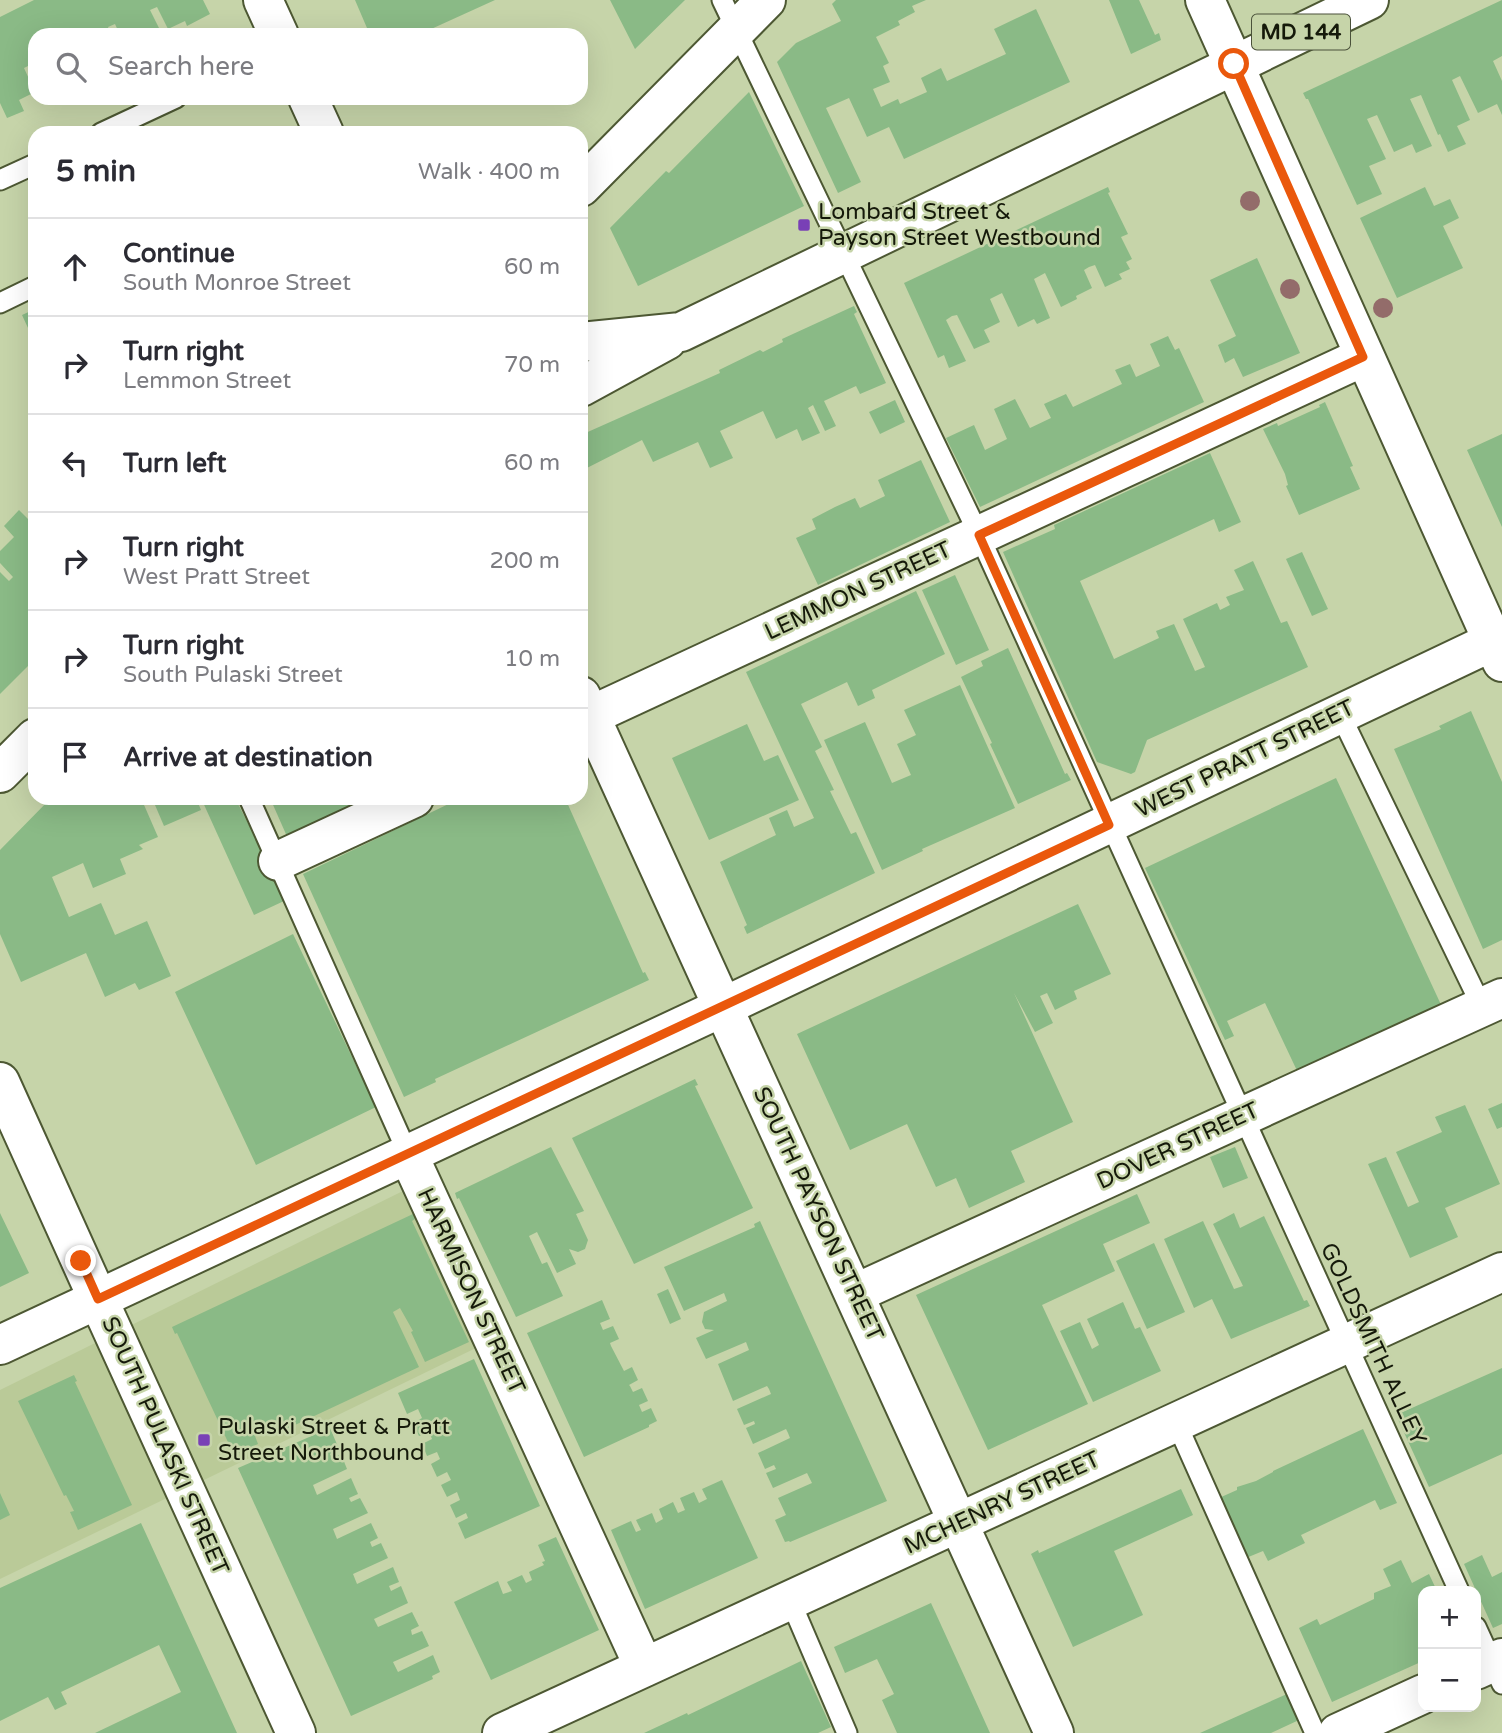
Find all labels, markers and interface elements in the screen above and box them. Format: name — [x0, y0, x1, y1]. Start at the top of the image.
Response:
road number: MD 144 — [1252, 14, 1350, 50]
search box — [28, 28, 588, 105]
icon: search — [52, 48, 90, 86]
route start — [1218, 48, 1249, 79]
text: Search here — [108, 51, 254, 82]
text: 5 min — [56, 153, 136, 190]
text: Walk · 400 m — [418, 158, 560, 186]
place label: Lombard Street & Payson Street Westbound — [818, 198, 1101, 252]
marker: Lombard Street & Payson Street Westbound — [796, 217, 812, 233]
text: Continue — [123, 238, 235, 269]
icon: ahead — [56, 248, 94, 286]
text: 60 m — [504, 253, 560, 281]
text: South Monroe Street — [123, 269, 351, 297]
text: Turn right — [123, 336, 244, 367]
icon: right — [56, 346, 94, 384]
text: 70 m — [504, 351, 560, 379]
text: Lemmon Street — [123, 367, 291, 395]
icon: left — [56, 444, 94, 482]
text: Turn left — [123, 448, 226, 479]
text: 60 m — [504, 449, 560, 477]
text: Turn right — [123, 532, 244, 563]
street label: LEMMON STREET — [760, 536, 956, 646]
icon: right — [56, 542, 94, 580]
text: 200 m — [490, 547, 560, 575]
text: West Pratt Street — [123, 563, 310, 591]
text: Turn right — [123, 630, 244, 661]
icon: right — [56, 640, 94, 678]
text: 10 m — [504, 645, 560, 673]
text: South Pulaski Street — [123, 661, 343, 689]
street label: WEST PRATT STREET — [1131, 694, 1359, 824]
icon: arrive — [56, 738, 94, 776]
text: Arrive at destination — [123, 742, 373, 773]
street label: SOUTH PAYSON STREET — [747, 1083, 889, 1345]
street label: DOVER STREET — [1092, 1096, 1264, 1196]
street label: HARMISON STREET — [411, 1184, 531, 1398]
street label: GOLDSMITH ALLEY — [1314, 1238, 1432, 1450]
route end — [65, 1245, 96, 1276]
street label: SOUTH PULASKI STREET — [95, 1313, 235, 1579]
place label: Pulaski Street & Pratt Street Northbound — [218, 1413, 450, 1467]
marker: Pulaski Street & Pratt Street Northbound — [196, 1432, 212, 1448]
street label: MCHENRY STREET — [900, 1445, 1104, 1561]
map controls — [1418, 1586, 1481, 1712]
button: + — [1418, 1586, 1481, 1649]
button: − — [1418, 1649, 1481, 1712]

